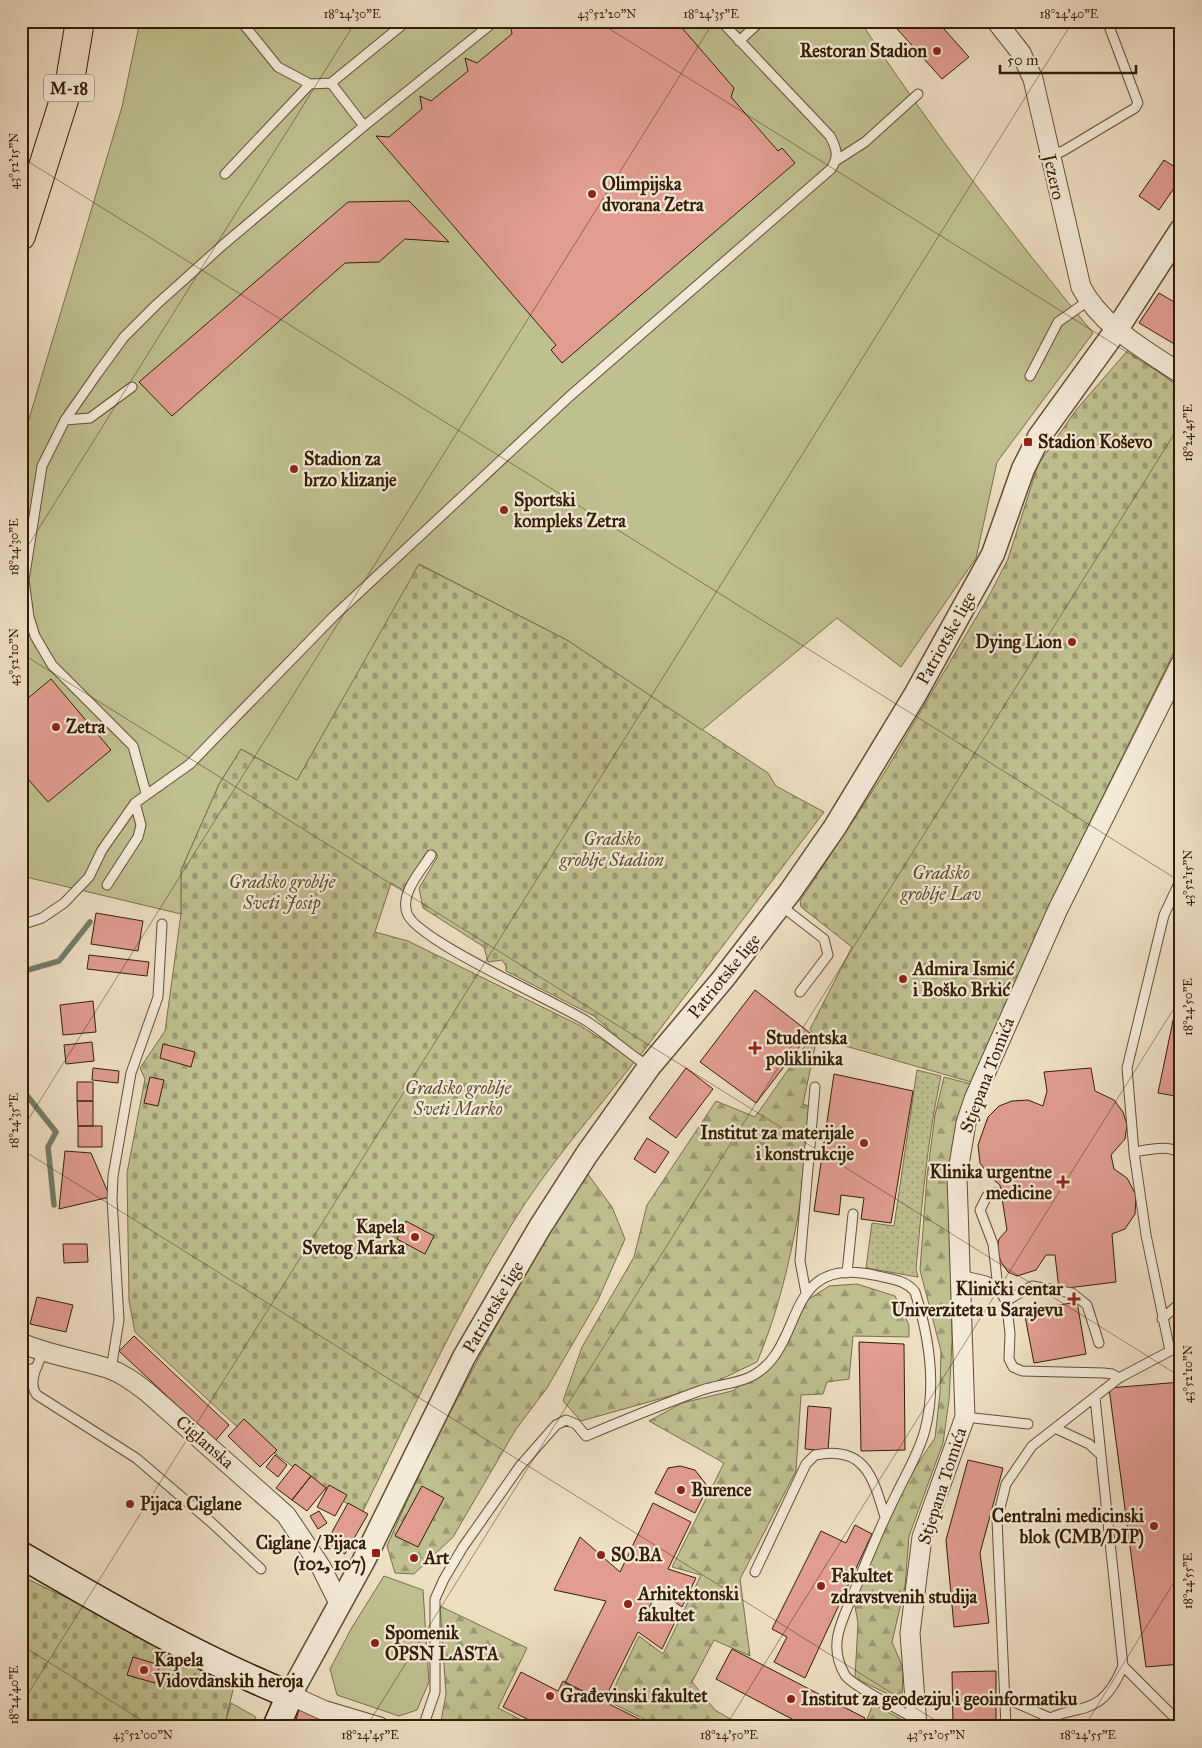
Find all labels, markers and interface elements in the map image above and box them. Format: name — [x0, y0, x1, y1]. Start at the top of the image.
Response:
text: 18°24'30"E — [323, 7, 381, 21]
text: 43°52'20"N — [578, 7, 636, 21]
text: 18°24'35"E — [683, 7, 739, 21]
text: 18°24'40"E — [1040, 7, 1099, 21]
place label: Restoran Stadion — [800, 40, 927, 62]
scale bar — [1000, 42, 1136, 74]
marker: Restoran Stadion — [931, 45, 943, 57]
text: 50 m — [1007, 51, 1039, 69]
road number: M-18 — [44, 75, 94, 102]
text: 43°52'15"N — [7, 133, 21, 189]
street label: Jezero — [1037, 150, 1070, 202]
place label: Olimpijska dvorana Zetra — [602, 173, 704, 216]
marker: Olimpijska dvorana Zetra — [586, 188, 598, 200]
text: 18°24'45"E — [1181, 404, 1195, 462]
place label: Stadion Koševo — [1038, 431, 1152, 453]
marker: Stadion Koševo — [1022, 436, 1034, 448]
place label: Stadion za brzo klizanje — [303, 448, 397, 492]
marker: Stadion za brzo klizanje — [288, 463, 300, 475]
place label: Sportski kompleks Zetra — [514, 489, 626, 533]
marker: Sportski kompleks Zetra — [498, 504, 510, 516]
text: 18°24'30"E — [7, 518, 21, 576]
street label: Patriotske lige — [911, 588, 981, 689]
text: 43°52'10"N — [7, 628, 21, 686]
place label: Dying Lion — [975, 631, 1062, 654]
marker: Dying Lion — [1066, 636, 1078, 648]
place label: Zetra — [66, 716, 106, 738]
marker: Zetra — [50, 721, 62, 733]
park label: Gradsko groblje Stadion — [558, 828, 665, 871]
text: 43°52'15"N — [1181, 850, 1195, 906]
park label: Gradsko groblje Lav — [899, 862, 981, 905]
park label: Gradsko groblje Sveti Josip — [229, 871, 337, 915]
street label: Patriotske lige — [683, 929, 766, 1024]
place label: Admira Ismić i Boško Brkić — [912, 958, 1015, 1001]
marker: Admira Ismić i Boško Brkić — [897, 973, 909, 985]
text: 18°24'50"E — [1181, 978, 1195, 1036]
street label: Stjepana Tomića — [955, 1014, 1019, 1136]
place label: Studentska poliklinika — [765, 1027, 848, 1071]
marker: Studentska poliklinika — [748, 1041, 762, 1055]
park label: Gradsko groblje Sveti Marko — [405, 1077, 513, 1120]
text: 18°24'35"E — [7, 1093, 21, 1149]
place label: Institut za materijale i konstrukcije — [700, 1122, 854, 1166]
marker: Institut za materijale i konstrukcije — [858, 1137, 870, 1149]
place label: Klinika urgentne medicine — [929, 1161, 1053, 1204]
marker: Klinika urgentne medicine — [1056, 1175, 1070, 1189]
place label: Kapela Svetog Marka — [302, 1216, 405, 1260]
marker: Kapela Svetog Marka — [409, 1231, 421, 1243]
street label: Patriotske lige — [458, 1257, 529, 1358]
place label: Klinički centar Univerziteta u Sarajevu — [891, 1278, 1064, 1322]
marker: Klinički centar Univerziteta u Sarajevu — [1067, 1292, 1081, 1306]
text: 43°52'10"N — [1181, 1345, 1195, 1403]
street label: Ciglanska — [171, 1411, 239, 1474]
street label: Stjepana Tomića — [913, 1424, 971, 1547]
place label: Burence — [691, 1479, 752, 1501]
marker: Burence — [675, 1484, 687, 1496]
place label: Pijaca Ciglane — [140, 1493, 242, 1516]
marker: Pijaca Ciglane — [124, 1498, 136, 1510]
place label: Centralni medicinski blok (CMB/DIP) — [992, 1505, 1145, 1549]
marker: Centralni medicinski blok (CMB/DIP) — [1148, 1520, 1160, 1532]
place label: Ciglane / Pijaca (102, 107) — [256, 1532, 366, 1576]
place label: SO.BA — [611, 1544, 663, 1566]
marker: Ciglane / Pijaca (102, 107) — [370, 1547, 382, 1559]
place label: Art — [423, 1547, 450, 1569]
marker: SO.BA — [595, 1549, 607, 1561]
marker: Art — [408, 1552, 420, 1564]
text: 18°24'55"E — [1181, 1552, 1195, 1609]
place label: Fakultet zdravstvenih studija — [831, 1565, 978, 1609]
marker: Fakultet zdravstvenih studija — [815, 1580, 827, 1592]
place label: Arhitektonski fakultet — [637, 1583, 740, 1626]
marker: Arhitektonski fakultet — [622, 1598, 634, 1610]
place label: Spomenik OPSN LASTA — [385, 1622, 500, 1665]
marker: Spomenik OPSN LASTA — [369, 1637, 381, 1649]
place label: Kapela Vidovdanskih heroja — [153, 1649, 304, 1693]
marker: Kapela Vidovdanskih heroja — [138, 1664, 150, 1676]
text: 18°24'40"E — [7, 1665, 21, 1724]
place label: Građevinski fakultet — [560, 1685, 708, 1707]
place label: Institut za geodeziju i geoinformatiku — [801, 1688, 1078, 1711]
marker: Građevinski fakultet — [544, 1690, 556, 1702]
marker: Institut za geodeziju i geoinformatiku — [785, 1693, 797, 1705]
text: 43°52'00"N — [113, 1728, 173, 1742]
text: 18°24'45"E — [341, 1728, 399, 1742]
text: 18°24'50"E — [700, 1728, 758, 1742]
text: 43°52'05"N — [907, 1728, 965, 1742]
text: 18°24'55"E — [1060, 1728, 1117, 1742]

